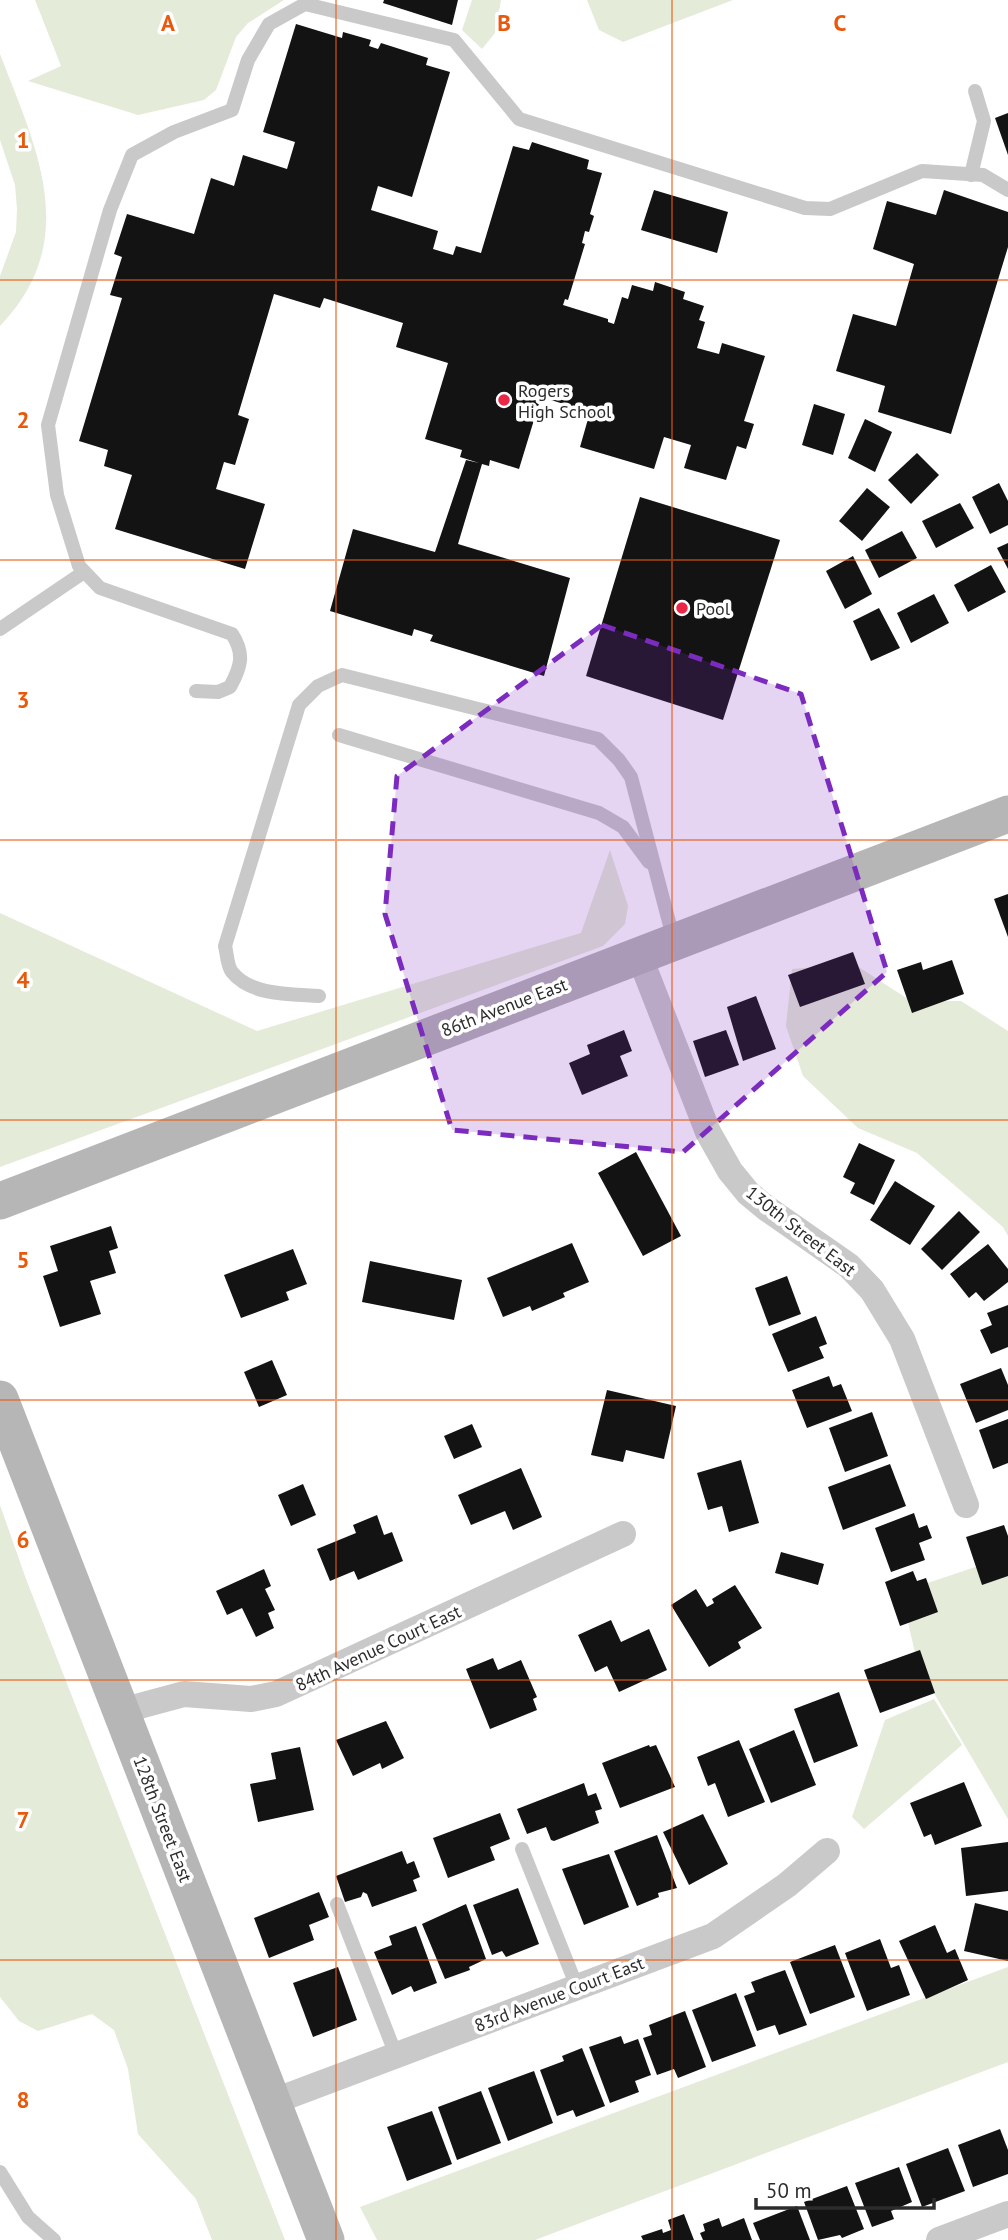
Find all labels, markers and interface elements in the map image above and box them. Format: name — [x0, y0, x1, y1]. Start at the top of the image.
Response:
text: A — [161, 8, 175, 37]
text: B — [497, 8, 511, 37]
text: C — [834, 8, 847, 37]
text: 1 — [16, 125, 30, 154]
place label: Rogers High School — [518, 379, 612, 423]
marker: Rogers High School — [496, 392, 512, 408]
text: 2 — [16, 405, 30, 434]
place label: Pool — [696, 597, 731, 620]
marker: Pool — [674, 600, 690, 616]
text: 3 — [16, 685, 30, 714]
text: 4 — [16, 965, 30, 994]
street label: 86th Avenue East — [438, 972, 570, 1042]
street label: 130th Street East — [741, 1181, 861, 1281]
text: 5 — [16, 1245, 30, 1274]
text: 6 — [16, 1525, 30, 1554]
street label: 84th Avenue Court East — [292, 1600, 464, 1696]
street label: 128th Street East — [128, 1753, 198, 1885]
text: 7 — [16, 1805, 30, 1834]
street label: 83rd Avenue Court East — [471, 1951, 647, 2037]
text: 8 — [16, 2085, 30, 2114]
scale bar — [756, 2166, 934, 2210]
text: 50 m — [766, 2177, 812, 2204]

